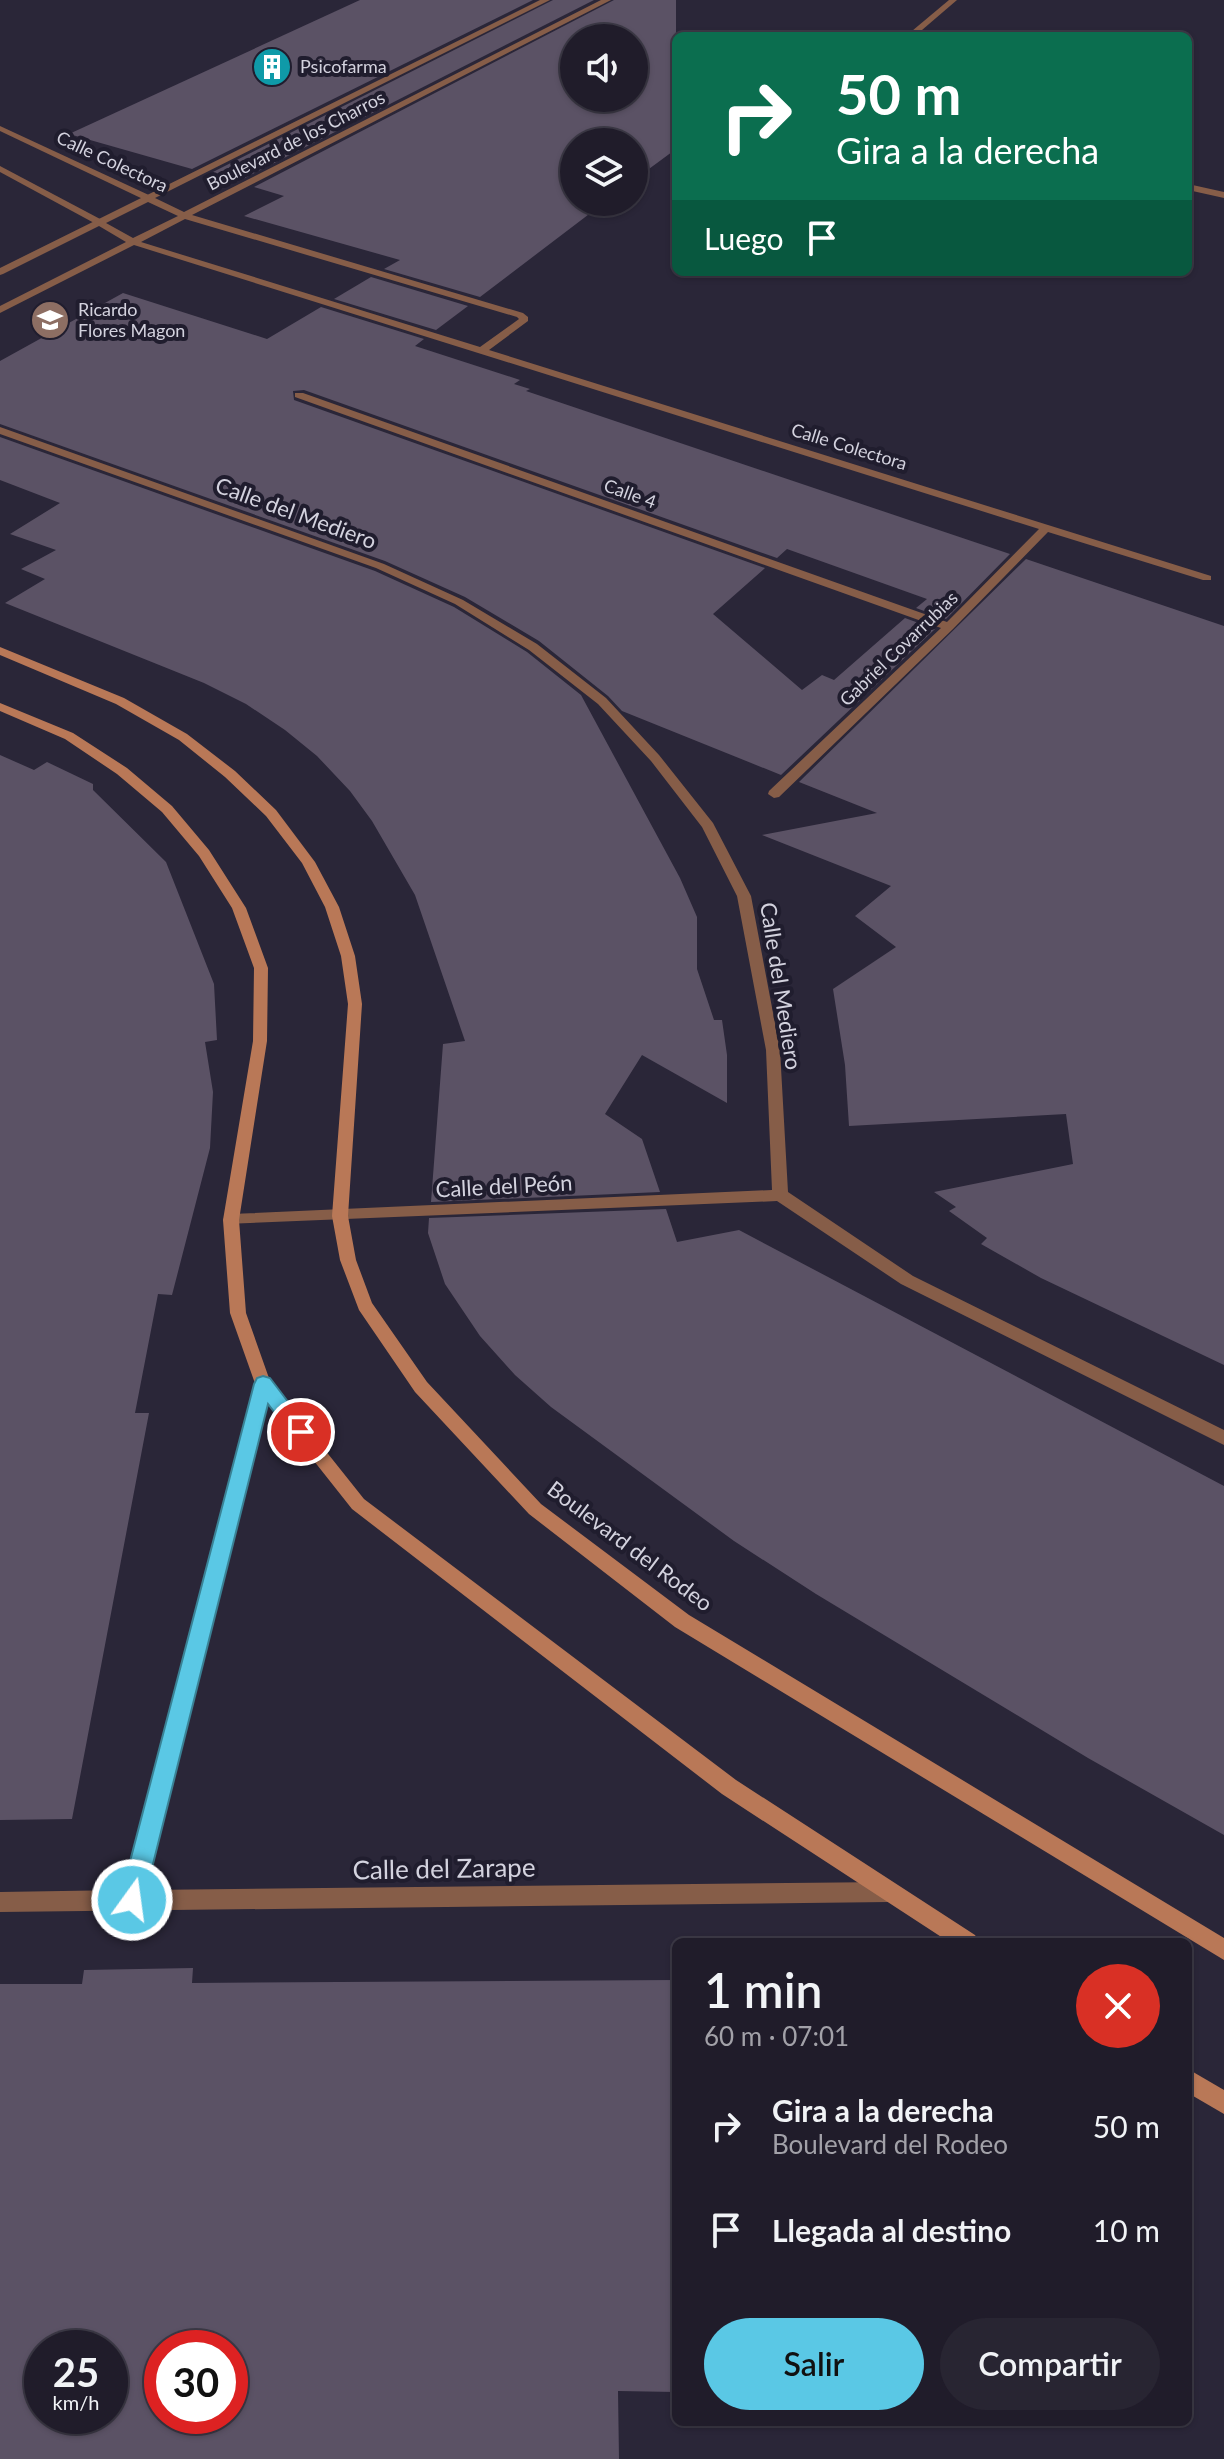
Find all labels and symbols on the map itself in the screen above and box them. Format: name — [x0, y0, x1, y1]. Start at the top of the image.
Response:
building icon: Psicofarma — [251, 46, 293, 88]
place label: Psicofarma — [300, 55, 387, 77]
street label: Boulevard de los Charros — [203, 85, 388, 195]
street label: Calle Colectora — [53, 126, 171, 196]
place label: Ricardo Flores Magon — [78, 298, 185, 341]
school or university icon: Ricardo Flores Magon — [29, 299, 71, 341]
street label: Calle Colectora — [789, 418, 910, 474]
street label: Calle del Mediero — [212, 471, 380, 554]
street label: Calle 4 — [601, 473, 659, 513]
street label: Gabriel Covarrubias — [835, 586, 962, 710]
street label: Calle del Mediero — [755, 900, 808, 1071]
street label: Calle del Peón — [435, 1168, 573, 1203]
pin — [267, 1398, 335, 1466]
street label: Boulevard del Rodeo — [542, 1475, 718, 1616]
street label: Calle del Zarape — [352, 1850, 536, 1886]
position arrow — [90, 1858, 174, 1942]
speed limit sign: 30 — [144, 2330, 248, 2434]

